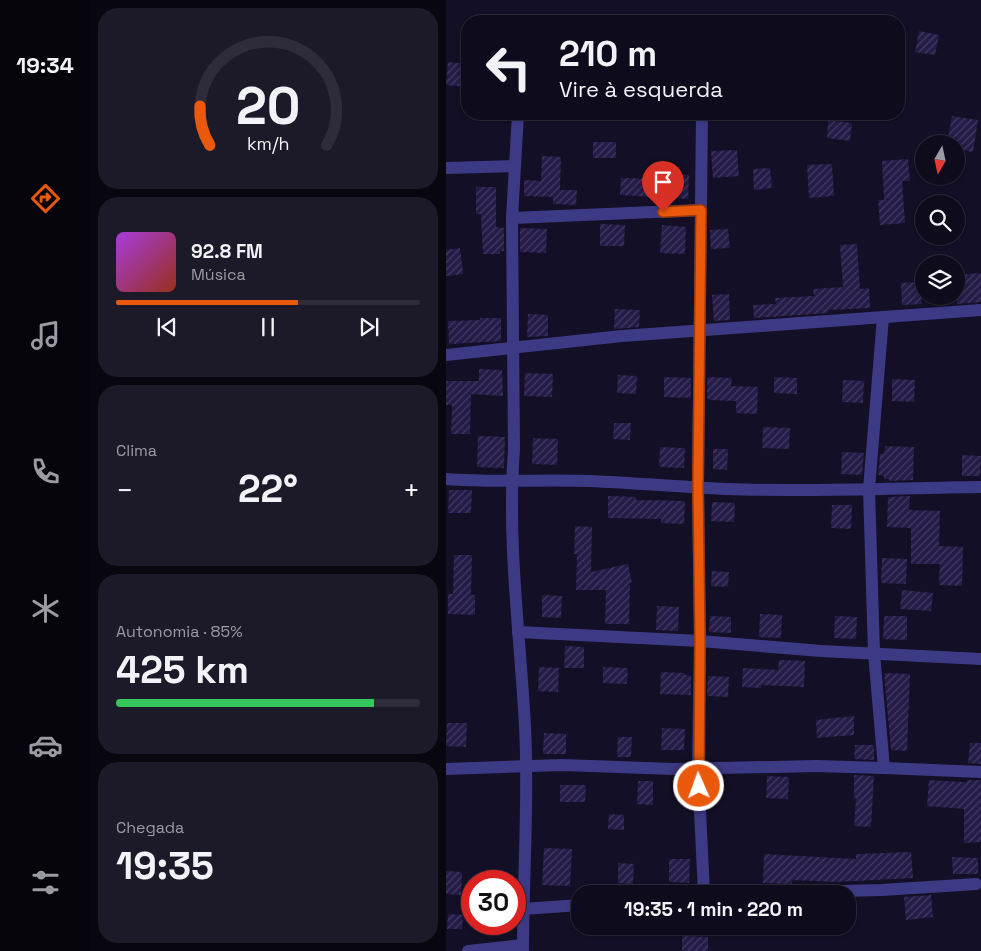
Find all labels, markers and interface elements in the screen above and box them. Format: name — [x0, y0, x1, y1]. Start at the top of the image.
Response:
text: 210 m — [559, 32, 657, 76]
icon: left — [476, 35, 541, 100]
text: 19:34 — [16, 51, 74, 79]
text: 20 — [236, 73, 300, 139]
text: Vire à esquerda — [559, 75, 723, 103]
text: km/h — [247, 132, 289, 155]
north arrow — [915, 135, 965, 185]
map controls — [915, 135, 965, 305]
pin — [642, 161, 684, 212]
icon: arrive — [649, 168, 677, 196]
icon: directions — [28, 181, 63, 216]
button: search — [915, 195, 965, 245]
text: 92.8 FM — [191, 239, 263, 264]
button: layers — [915, 255, 965, 305]
text: Música — [191, 264, 246, 285]
icon: previous — [153, 313, 181, 341]
icon: pause — [254, 313, 282, 341]
icon: next — [355, 313, 383, 341]
icon: music — [28, 318, 63, 353]
text: Clima — [116, 440, 157, 461]
icon: phone — [28, 454, 63, 489]
text: 22° — [238, 465, 298, 513]
text: − — [116, 472, 133, 508]
text: + — [403, 472, 420, 508]
icon: climate — [28, 591, 63, 626]
text: Autonomia · 85% — [116, 621, 243, 642]
text: 425 km — [116, 646, 249, 694]
icon: car — [28, 728, 63, 763]
position arrow — [672, 759, 724, 811]
text: Chegada — [116, 817, 184, 838]
text: 19:35 — [116, 842, 214, 890]
icon: filters — [28, 865, 63, 900]
speed limit sign: 30 — [461, 870, 526, 935]
text: 19:35 · 1 min · 220 m — [624, 897, 803, 922]

